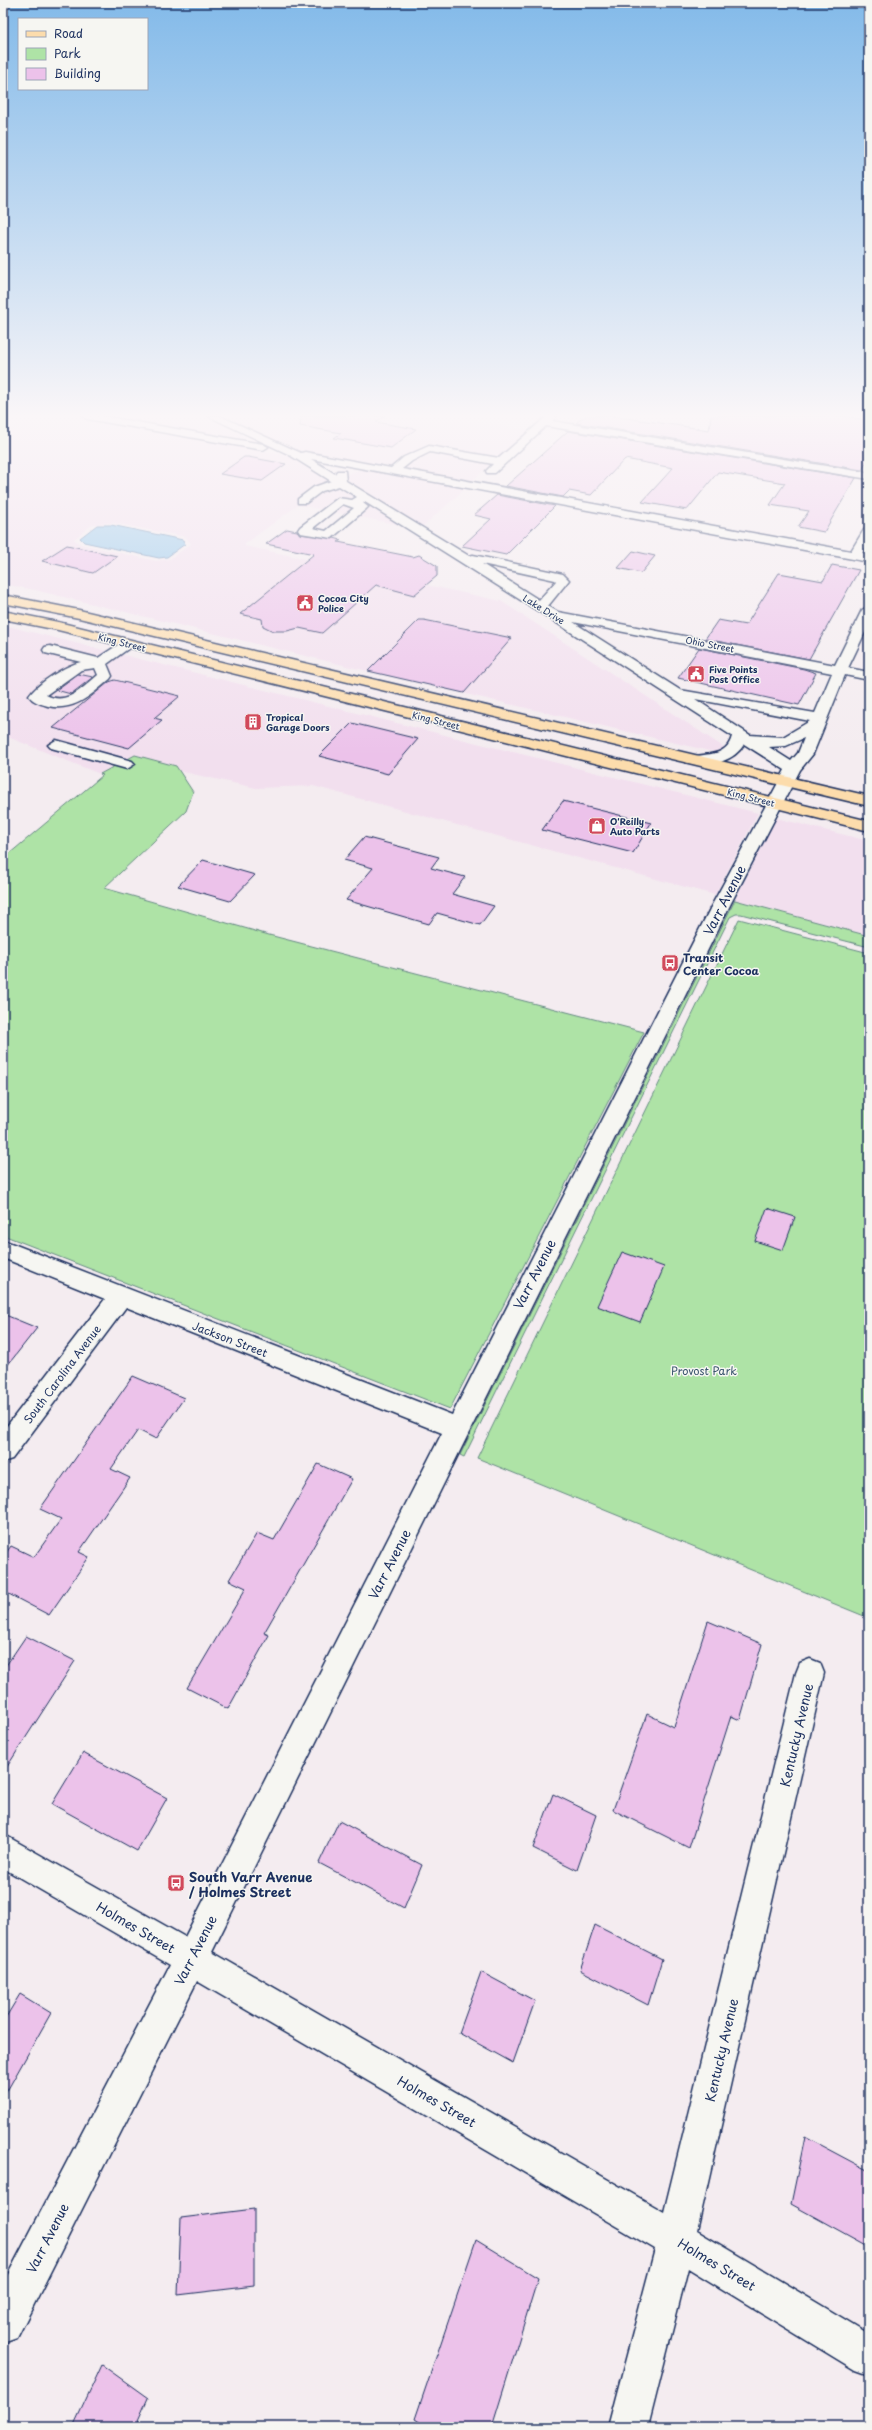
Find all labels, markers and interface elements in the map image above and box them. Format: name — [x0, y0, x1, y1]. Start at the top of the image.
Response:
legend — [18, 18, 148, 90]
text: Road — [54, 24, 83, 42]
text: Park — [54, 44, 81, 62]
text: Building — [54, 64, 101, 82]
place label: Cocoa City Police — [318, 591, 369, 615]
street label: Lake Drive — [520, 591, 568, 627]
public building icon: Cocoa City Police — [295, 593, 315, 613]
street label: King Street — [97, 629, 148, 655]
street label: Ohio Street — [684, 632, 736, 656]
place label: Five Points Post Office — [709, 662, 760, 686]
public building icon: Five Points Post Office — [686, 664, 706, 684]
street label: King Street — [411, 707, 462, 733]
place label: Tropical Garage Doors — [266, 710, 330, 734]
building icon: Tropical Garage Doors — [243, 712, 263, 732]
street label: King Street — [726, 784, 777, 810]
place label: O'Reilly Auto Parts — [610, 814, 660, 838]
shop icon: O'Reilly Auto Parts — [587, 816, 607, 836]
street label: Varr Avenue — [698, 862, 750, 938]
place label: Transit Center Cocoa — [683, 949, 759, 979]
bus stop icon: Transit Center Cocoa — [660, 953, 680, 973]
street label: Varr Avenue — [508, 1236, 560, 1312]
street label: Jackson Street — [190, 1317, 271, 1361]
street label: South Carolina Avenue — [19, 1321, 105, 1427]
park label: Provost Park — [671, 1362, 737, 1379]
street label: Varr Avenue — [363, 1526, 415, 1602]
street label: Kentucky Avenue — [775, 1681, 817, 1789]
place label: South Varr Avenue / Holmes Street — [188, 1867, 312, 1901]
bus stop icon: South Varr Avenue / Holmes Street — [166, 1873, 186, 1893]
street label: Holmes Street — [93, 1897, 179, 1957]
street label: Varr Avenue — [169, 1912, 221, 1988]
street label: Kentucky Avenue — [700, 1996, 742, 2104]
street label: Holmes Street — [394, 2071, 480, 2131]
street label: Varr Avenue — [21, 2200, 73, 2276]
street label: Holmes Street — [674, 2233, 760, 2295]

